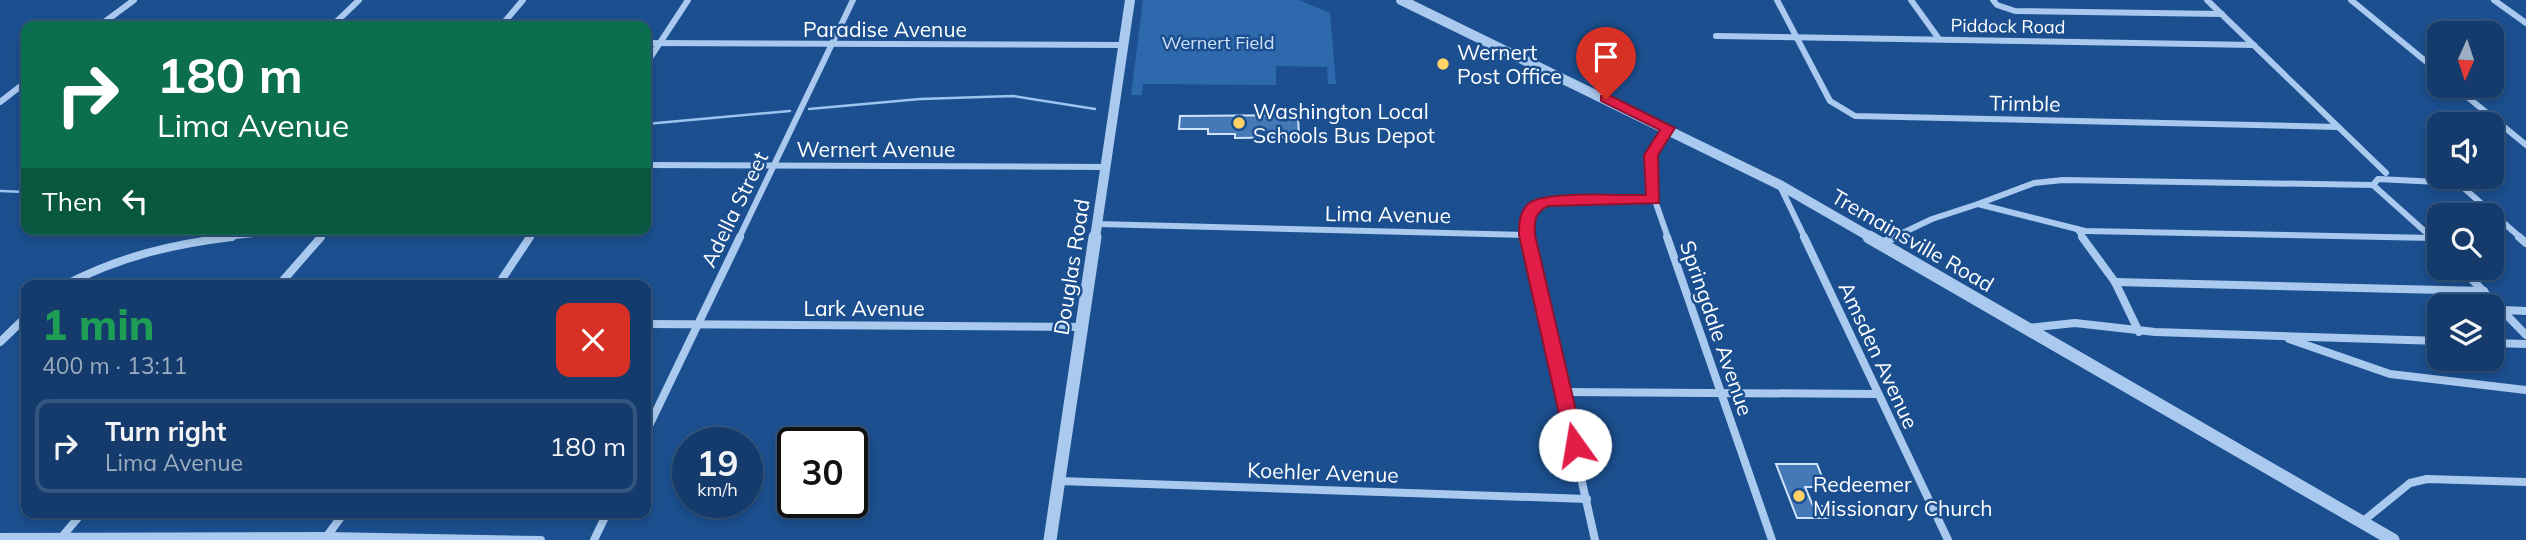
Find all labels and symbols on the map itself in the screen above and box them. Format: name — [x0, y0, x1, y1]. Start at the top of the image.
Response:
street label: Piddock Road — [1950, 13, 2066, 39]
street label: Paradise Avenue — [803, 16, 967, 42]
north arrow — [2427, 21, 2504, 98]
pin — [1576, 27, 1636, 99]
park label: Wernert Field — [1162, 31, 1274, 54]
place label: Wernert Post Office — [1457, 39, 1562, 89]
marker: Wernert Post Office — [1435, 56, 1451, 72]
street label: Trimble — [1989, 89, 2061, 117]
place label: Washington Local Schools Bus Depot — [1253, 98, 1435, 148]
marker: Washington Local Schools Bus Depot — [1231, 115, 1247, 131]
street label: Wernert Avenue — [796, 136, 956, 162]
street label: Adella Street — [695, 147, 773, 271]
street label: Tremainsville Road — [1827, 183, 1999, 297]
street label: Douglas Road — [1047, 197, 1095, 337]
street label: Lima Avenue — [1325, 200, 1451, 228]
street label: Springdale Avenue — [1675, 237, 1759, 419]
street label: Amsden Avenue — [1834, 277, 1924, 433]
street label: Lark Avenue — [803, 295, 925, 321]
position arrow — [1538, 408, 1612, 482]
speed limit sign: 30 — [777, 427, 868, 518]
street label: Koehler Avenue — [1247, 456, 1399, 488]
place label: Redeemer Missionary Church — [1813, 471, 1993, 521]
marker: Redeemer Missionary Church — [1791, 488, 1807, 504]

